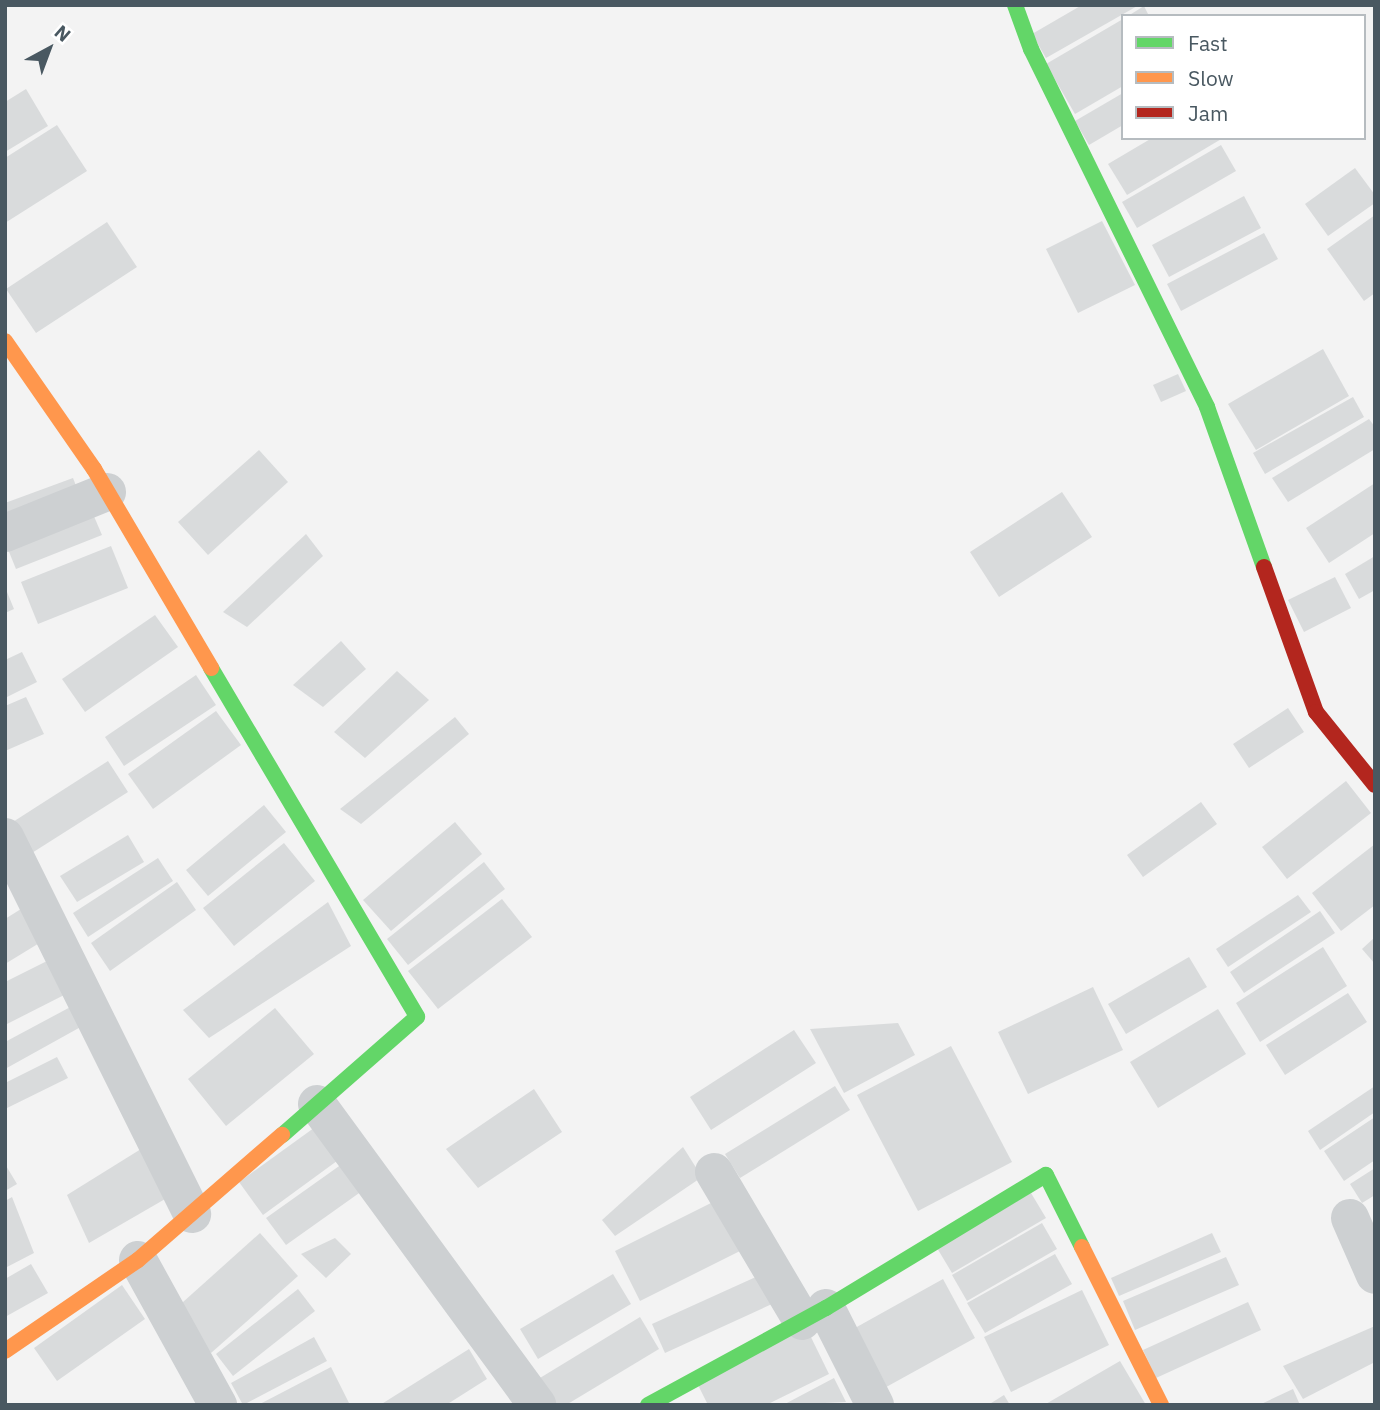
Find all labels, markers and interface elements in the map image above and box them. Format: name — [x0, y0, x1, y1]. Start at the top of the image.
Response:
north arrow — [14, 14, 84, 84]
legend — [1121, 14, 1366, 140]
text: N — [50, 20, 76, 47]
text: Fast — [1188, 29, 1228, 57]
text: Slow — [1188, 64, 1234, 92]
text: Jam — [1188, 99, 1228, 127]

